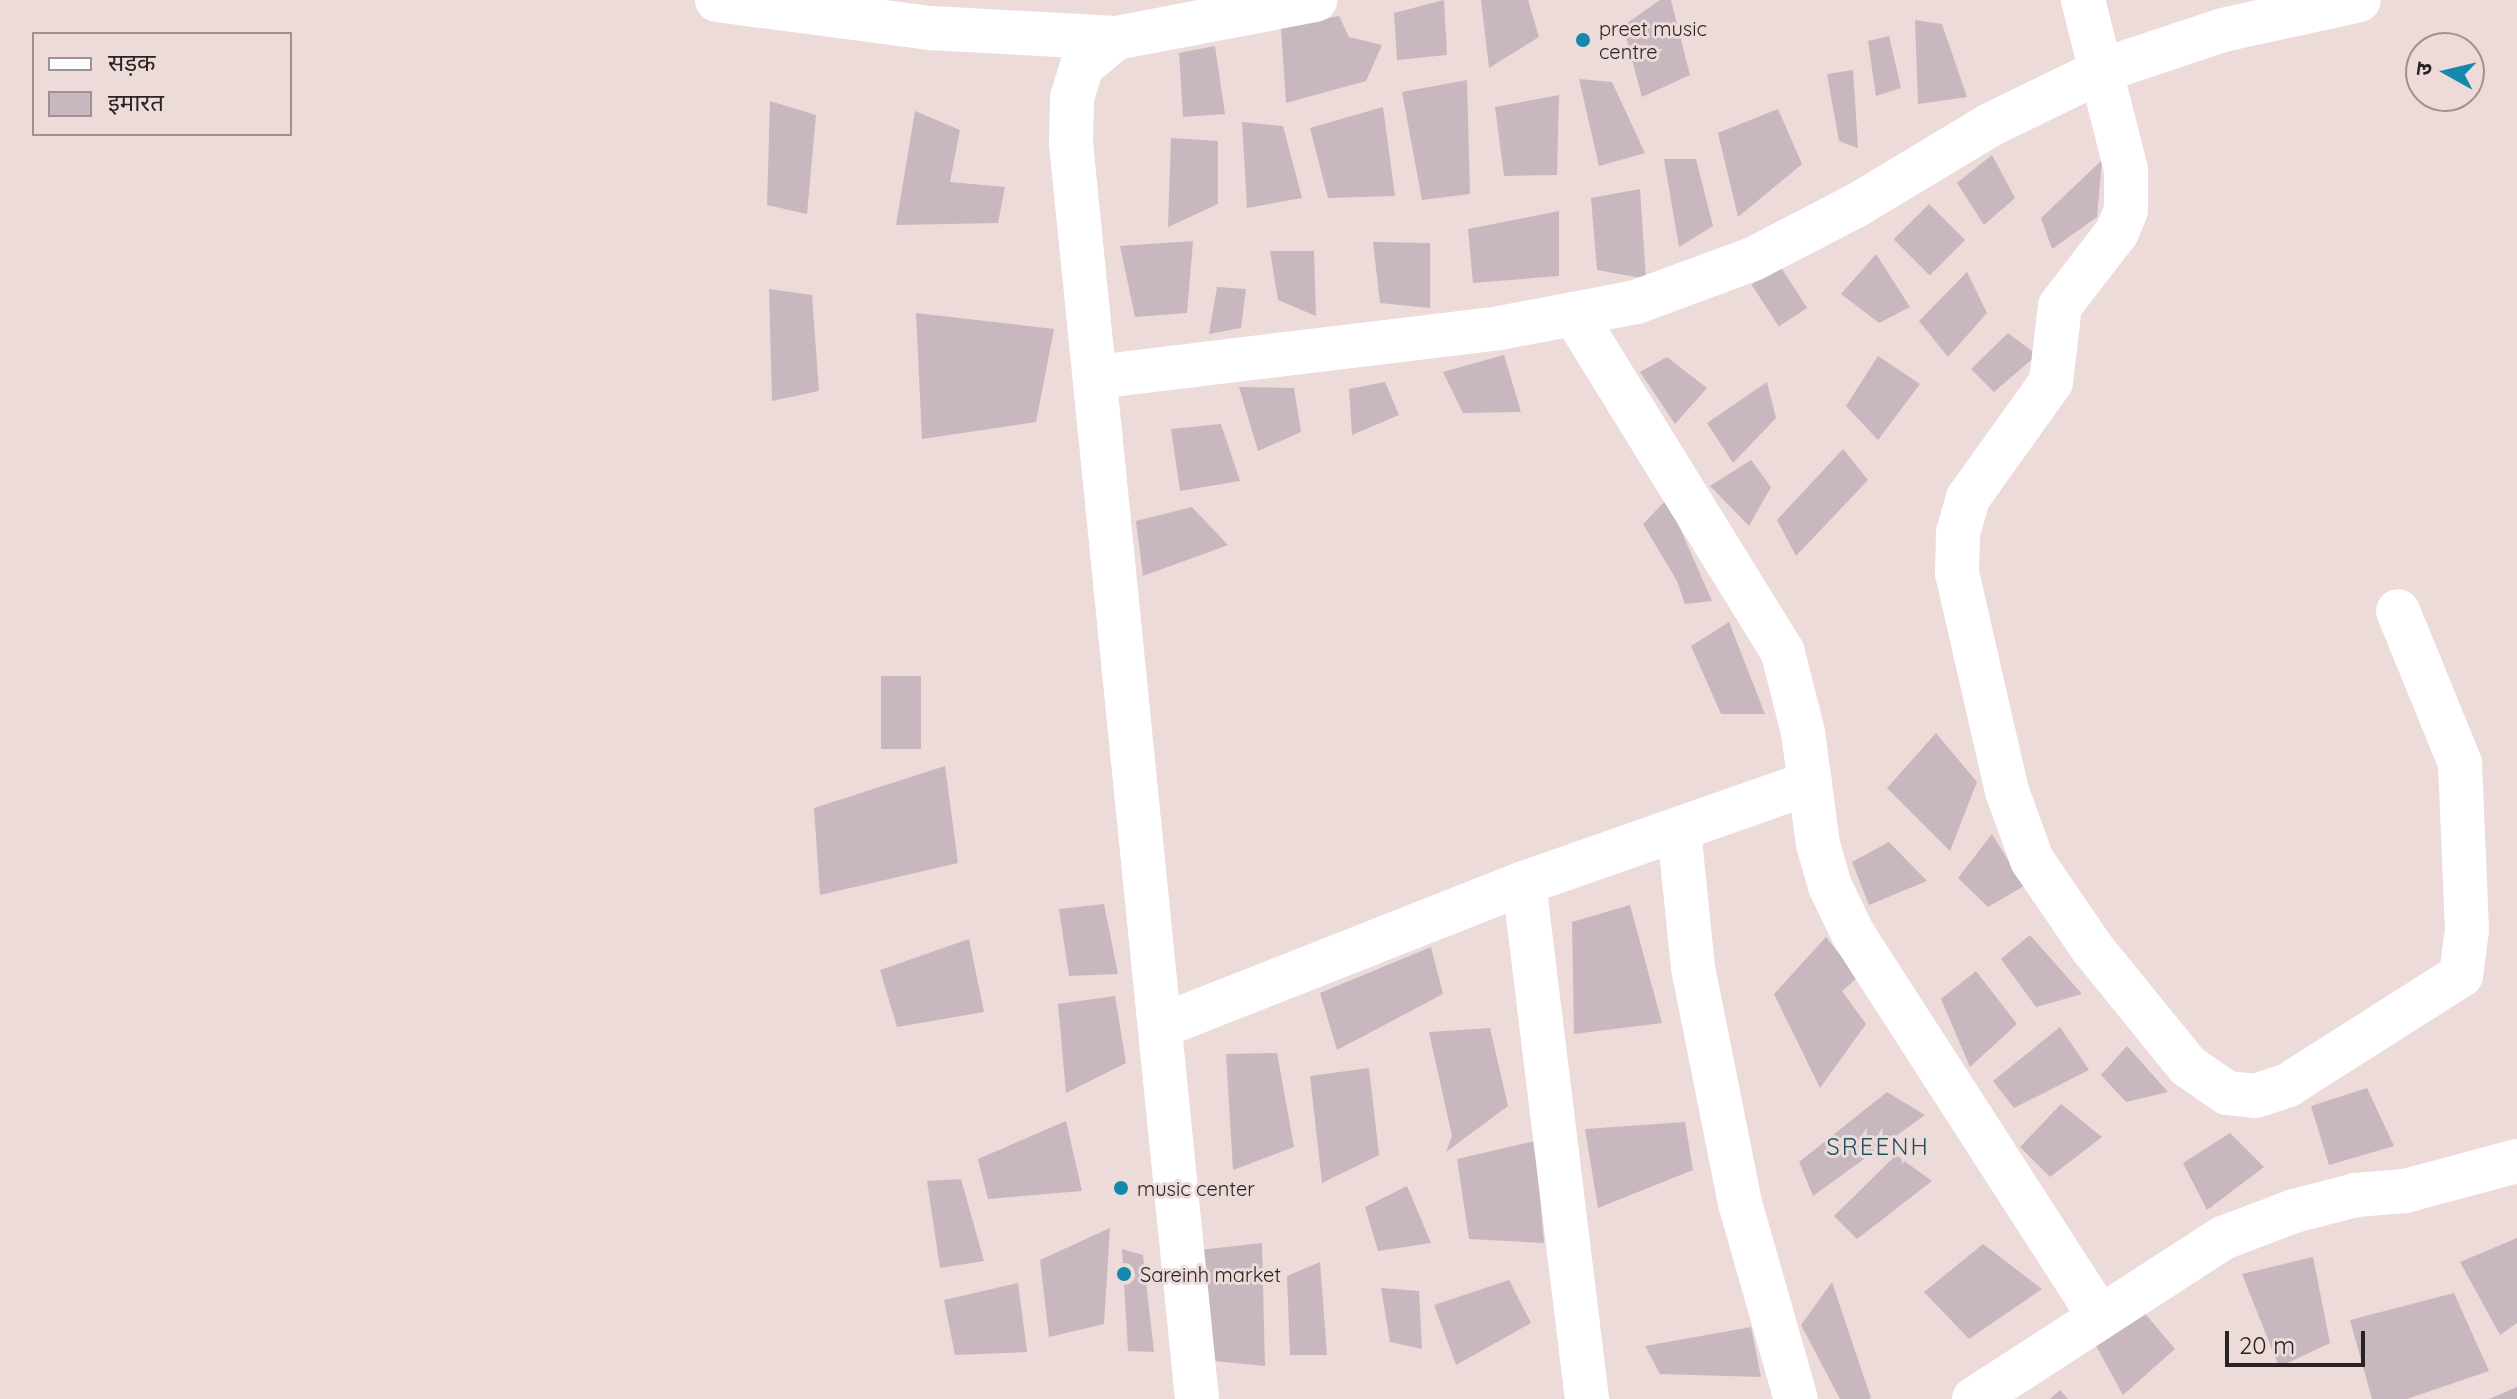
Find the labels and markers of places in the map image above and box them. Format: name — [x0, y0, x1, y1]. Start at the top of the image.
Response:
place label: preet music centre — [1599, 16, 1707, 63]
marker: preet music centre — [1574, 31, 1592, 49]
place label: music center — [1137, 1176, 1255, 1200]
marker: music center — [1112, 1179, 1130, 1197]
place label: Sareinh market — [1140, 1262, 1281, 1286]
marker: Sareinh market — [1115, 1265, 1133, 1283]

